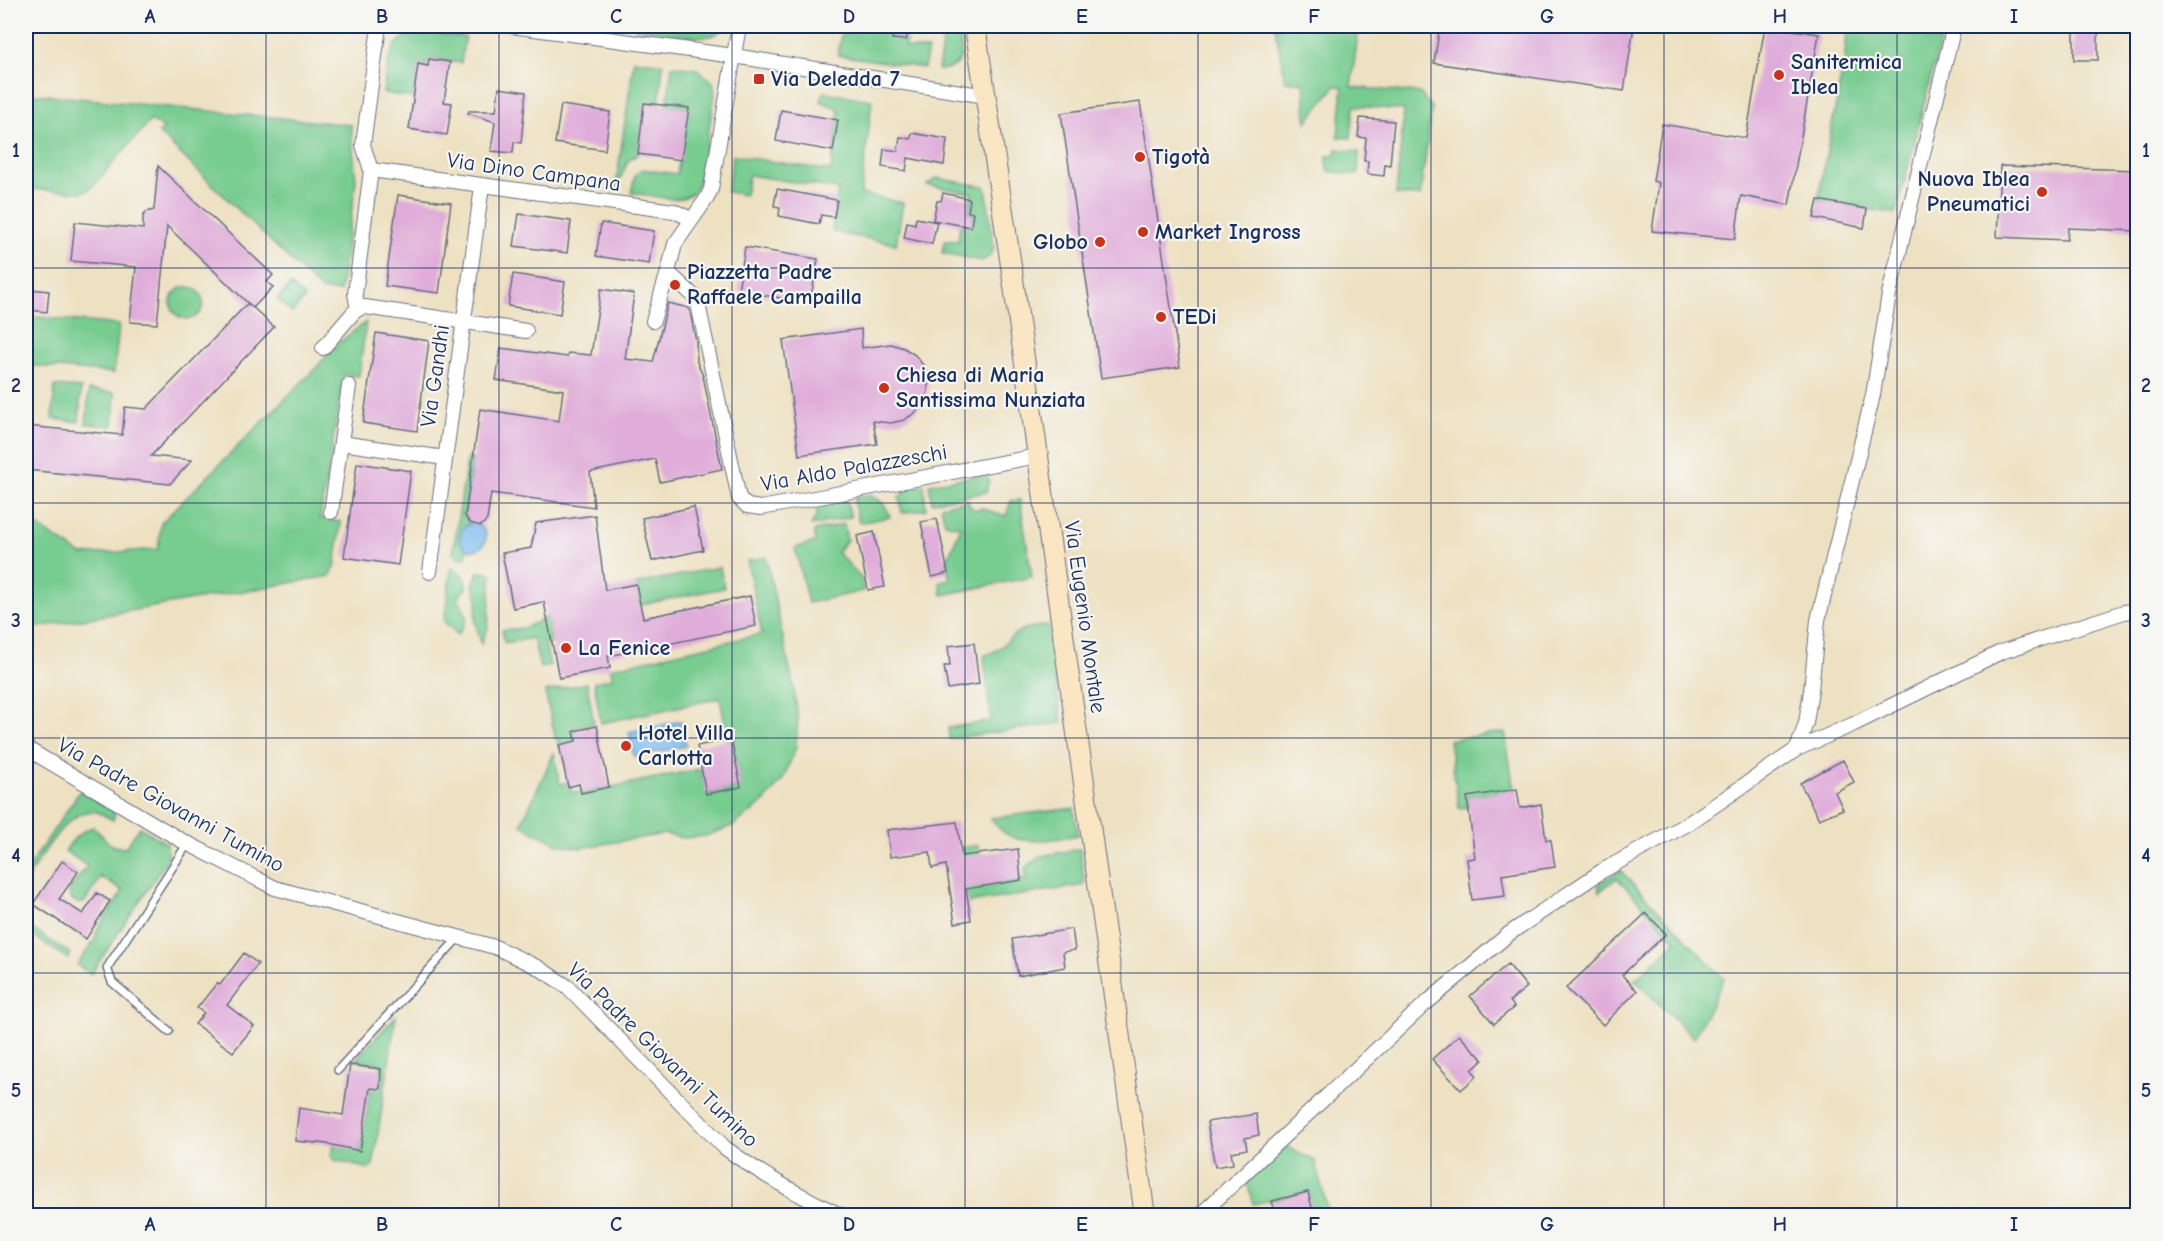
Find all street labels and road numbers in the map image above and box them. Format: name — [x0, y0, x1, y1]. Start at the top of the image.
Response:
street label: Via Dino Campana — [446, 147, 622, 197]
street label: Via Gandhi — [415, 323, 455, 429]
street label: Via Aldo Palazzeschi — [759, 439, 949, 497]
street label: Via Eugenio Montale — [1059, 519, 1111, 715]
street label: Via Padre Giovanni Tumino — [53, 732, 289, 878]
street label: Via Padre Giovanni Tumino — [562, 957, 764, 1153]

